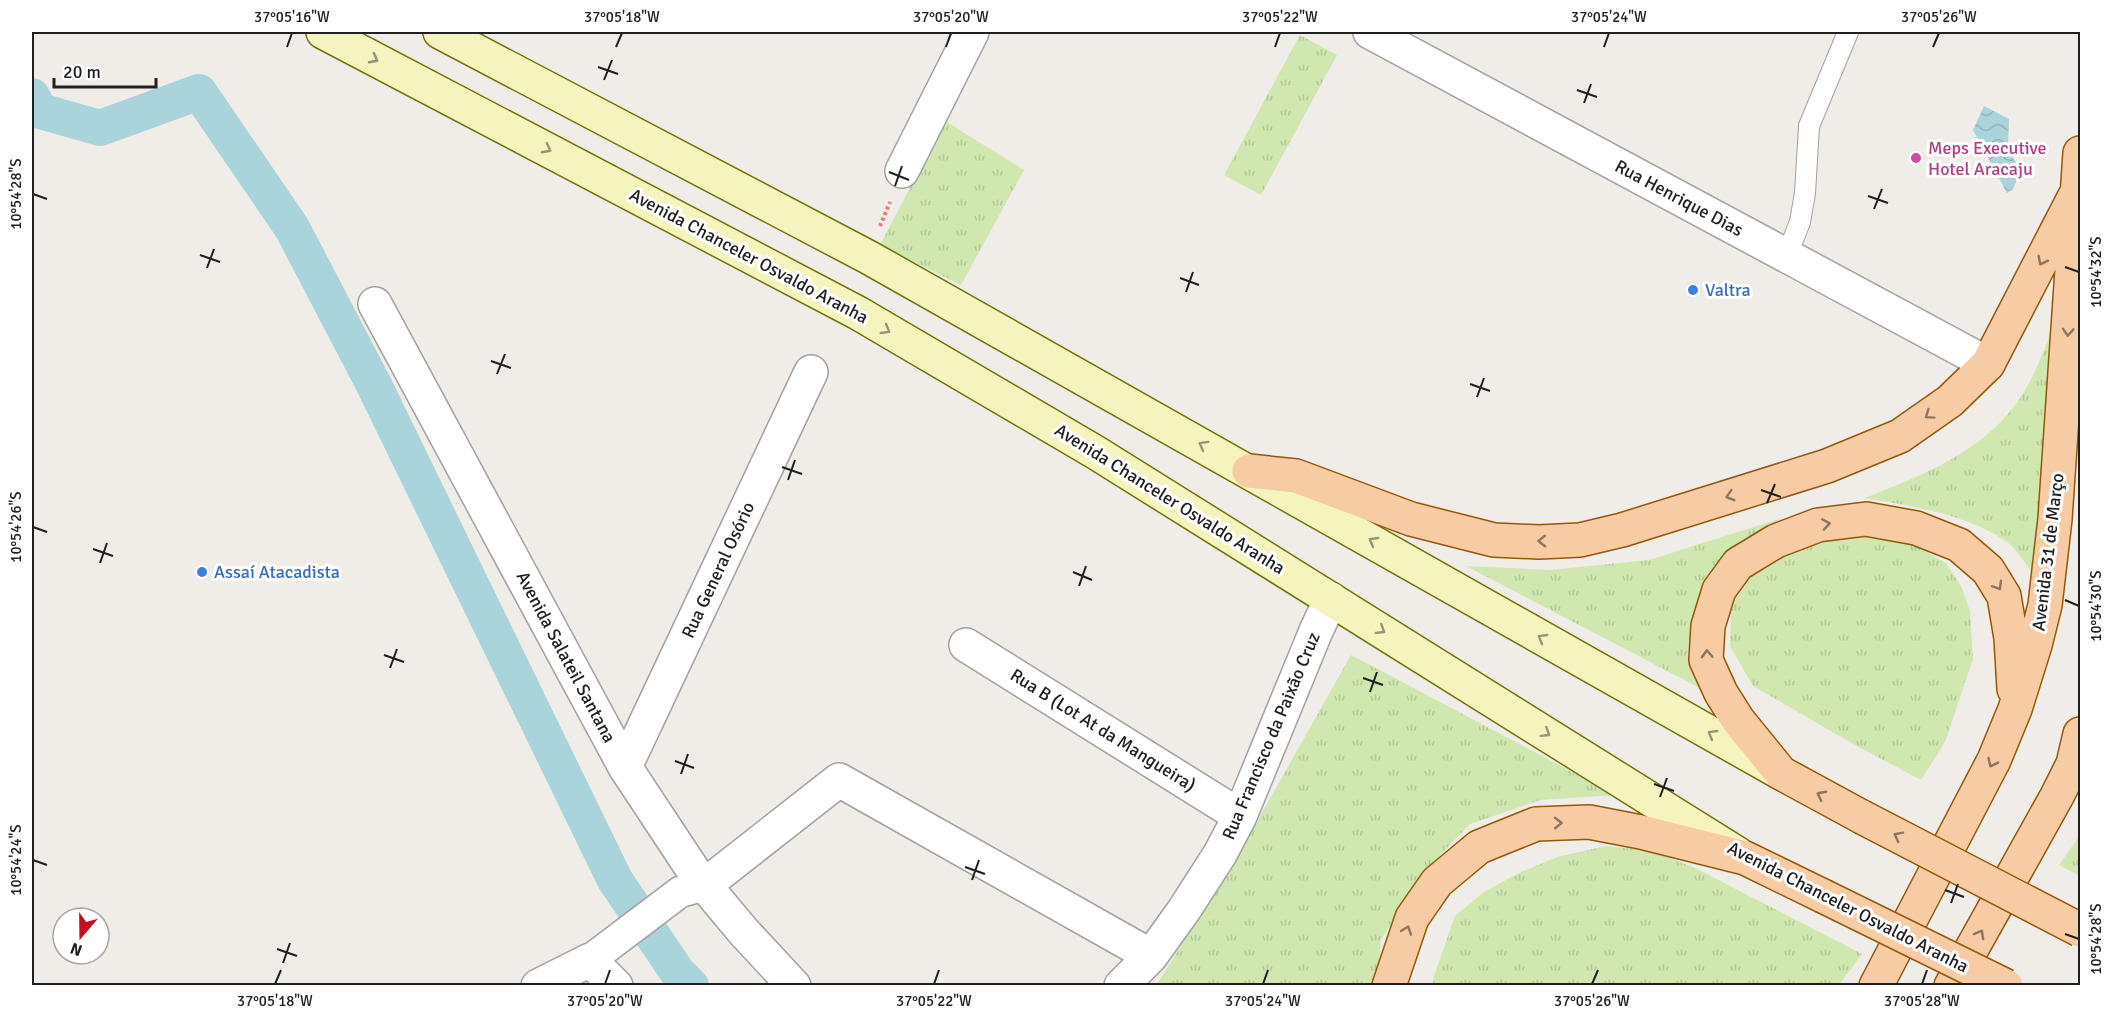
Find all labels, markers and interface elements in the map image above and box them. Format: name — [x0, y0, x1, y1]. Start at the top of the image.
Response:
text: 37°05'16"W — [254, 8, 330, 26]
text: 37°05'18"W — [584, 8, 660, 26]
text: 37°05'20"W — [913, 8, 989, 26]
text: 37°05'22"W — [1242, 8, 1318, 26]
text: 37°05'24"W — [1571, 8, 1647, 26]
text: 37°05'26"W — [1901, 8, 1977, 26]
scale bar — [54, 51, 156, 89]
one-way arrow — [368, 51, 379, 63]
text: 20 m — [63, 61, 101, 83]
place label: Meps Executive Hotel Aracaju — [1928, 137, 2047, 180]
one-way arrow — [541, 142, 551, 153]
marker: Meps Executive Hotel Aracaju — [1909, 151, 1923, 165]
street label: Rua Henrique Dias — [1611, 155, 1747, 241]
text: 10°54'28"S — [7, 158, 25, 230]
street label: Avenida Chanceler Osvaldo Aranha — [626, 184, 872, 328]
text: 10°54'32"S — [2087, 236, 2105, 308]
one-way arrow — [2037, 254, 2049, 265]
place label: Valtra — [1705, 279, 1751, 301]
marker: Valtra — [1686, 283, 1700, 297]
one-way arrow — [880, 322, 890, 334]
one-way arrow — [2062, 327, 2075, 336]
one-way arrow — [1925, 408, 1936, 419]
street label: Avenida Chanceler Osvaldo Aranha — [1051, 419, 1289, 579]
one-way arrow — [1199, 441, 1209, 452]
street label: Avenida 31 de Março — [2027, 472, 2069, 632]
one-way arrow — [1725, 489, 1736, 501]
text: 10°54'26"S — [7, 491, 25, 563]
street label: Rua General Osório — [677, 498, 759, 642]
one-way arrow — [1821, 519, 1831, 531]
one-way arrow — [1537, 535, 1546, 548]
one-way arrow — [1369, 537, 1379, 548]
place label: Assaí Atacadista — [214, 561, 340, 583]
marker: Assaí Atacadista — [195, 565, 209, 579]
street label: Avenida Salateil Santana — [511, 568, 621, 746]
text: 10°54'30"S — [2087, 570, 2105, 642]
one-way arrow — [1990, 580, 2002, 590]
one-way arrow — [1374, 623, 1385, 634]
street label: Rua Francisco da Paixão Cruz — [1217, 629, 1325, 843]
one-way arrow — [1538, 633, 1548, 645]
one-way arrow — [1701, 649, 1714, 658]
street label: Rua B (Lot At da Mangueira) — [1006, 664, 1200, 796]
one-way arrow — [1540, 726, 1550, 738]
one-way arrow — [1708, 730, 1718, 741]
one-way arrow — [1988, 756, 2000, 767]
one-way arrow — [1817, 791, 1828, 802]
one-way arrow — [1553, 817, 1562, 829]
text: 10°54'24"S — [7, 824, 25, 896]
one-way arrow — [1893, 831, 1904, 843]
street label: Avenida Chanceler Osvaldo Aranha — [1724, 837, 1972, 977]
text: 10°54'28"S — [2087, 903, 2105, 975]
north arrow — [51, 906, 111, 966]
one-way arrow — [1400, 925, 1413, 936]
one-way arrow — [1972, 930, 1984, 941]
text: N — [68, 938, 85, 960]
text: 37°05'18"W — [237, 992, 313, 1010]
text: 37°05'20"W — [567, 992, 643, 1010]
text: 37°05'22"W — [896, 992, 972, 1010]
text: 37°05'24"W — [1225, 992, 1301, 1010]
text: 37°05'26"W — [1554, 992, 1630, 1010]
text: 37°05'28"W — [1884, 992, 1960, 1010]

